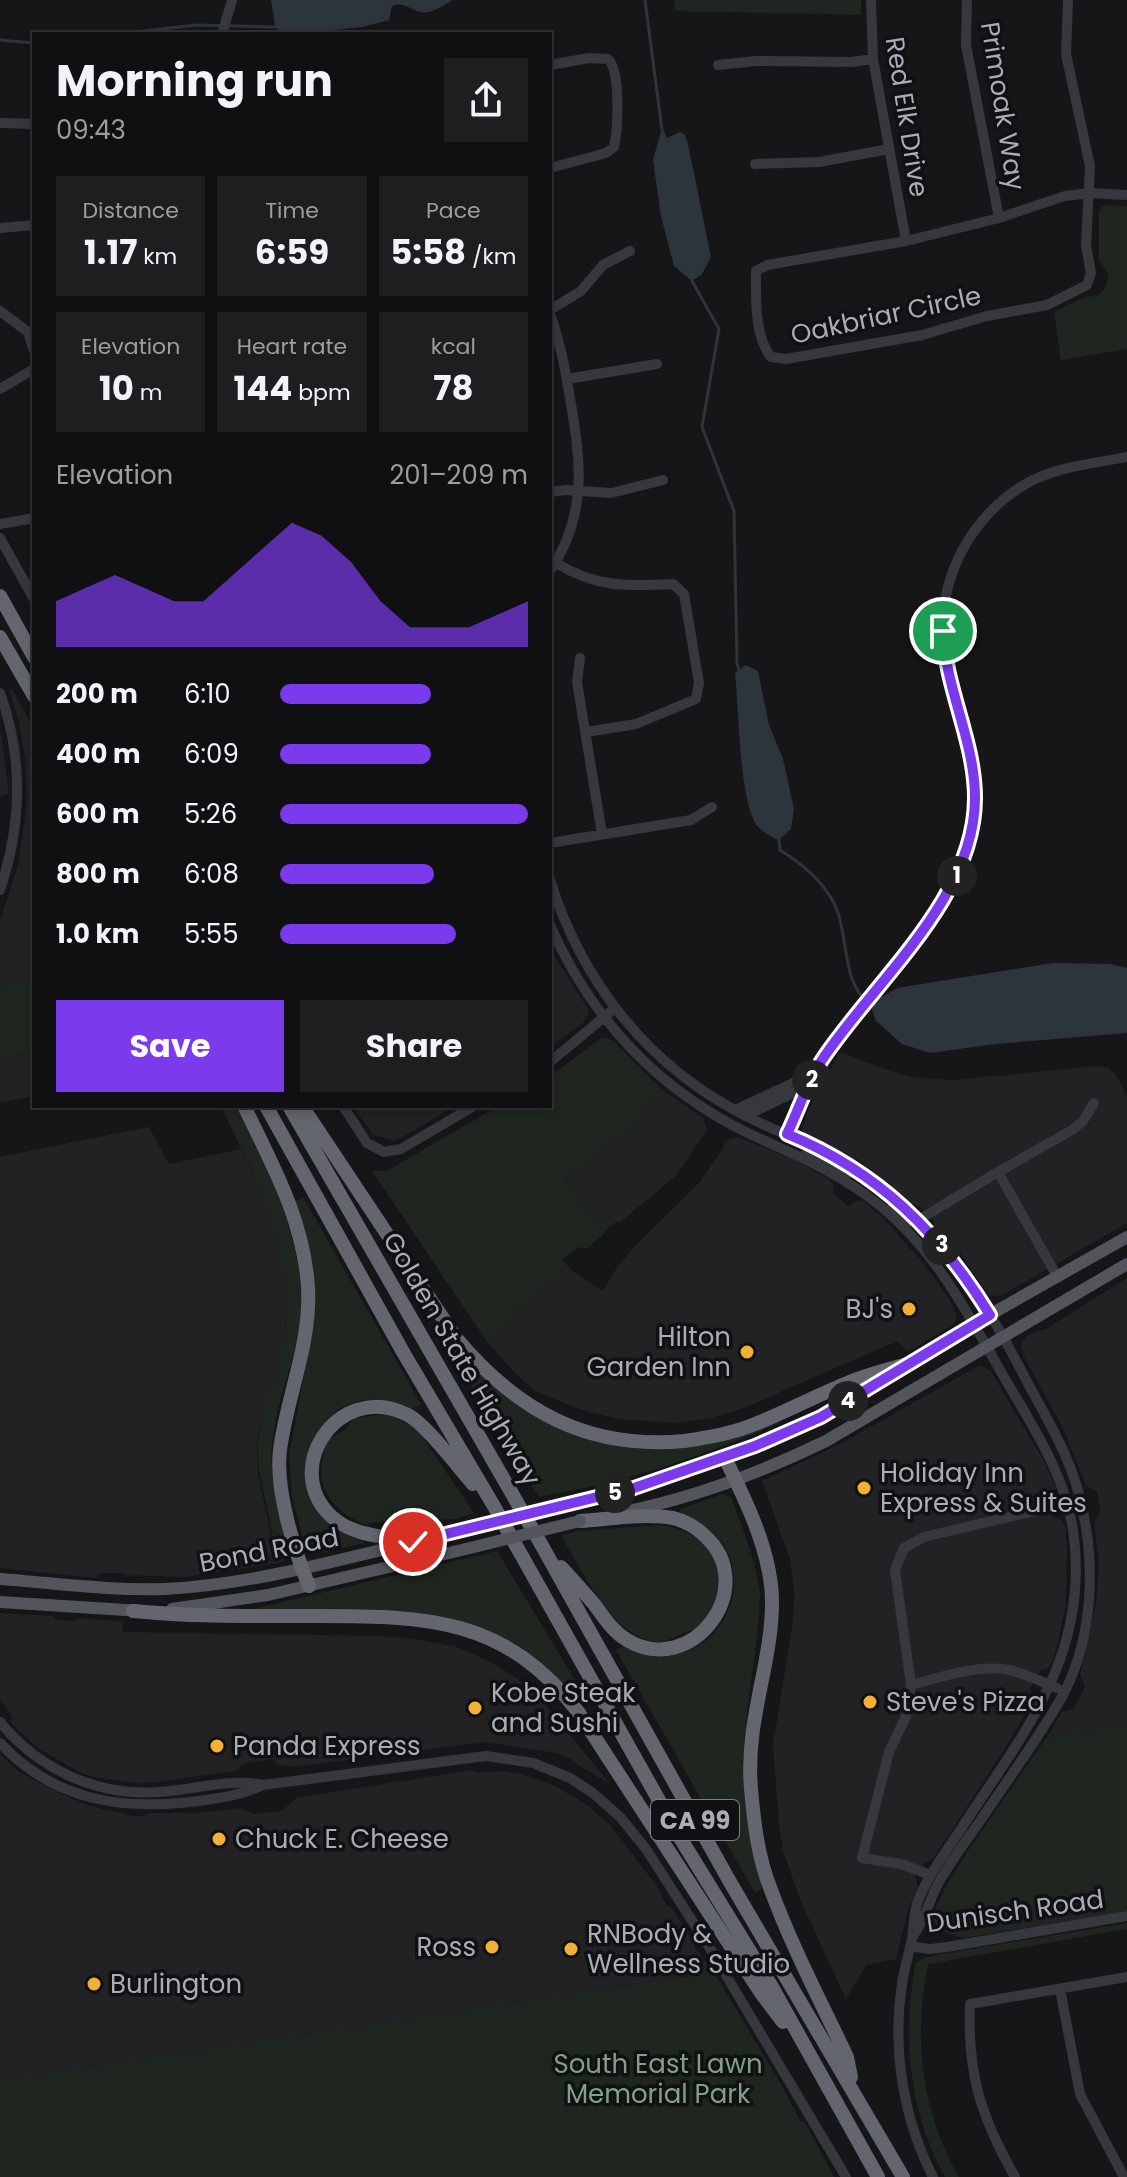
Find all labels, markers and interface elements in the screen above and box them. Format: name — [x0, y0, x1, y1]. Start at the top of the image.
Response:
street label: Primoak Way — [972, 19, 1034, 193]
street label: Red Elk Drive — [877, 34, 937, 200]
text: Morning run — [56, 50, 333, 111]
button: share — [444, 58, 528, 142]
text: 09:43 — [56, 112, 126, 148]
text: Distance — [82, 195, 179, 226]
text: Time — [265, 195, 319, 226]
text: Pace — [426, 195, 481, 226]
text: 1.17 — [84, 228, 137, 276]
text: 6:59 — [255, 228, 329, 276]
text: 5:58 — [390, 228, 466, 276]
text: km — [137, 241, 177, 272]
text: /km — [466, 241, 516, 272]
street label: Oakbriar Circle — [787, 277, 985, 353]
text: Elevation — [81, 331, 180, 362]
text: Heart rate — [237, 331, 347, 362]
text: kcal — [431, 331, 476, 362]
text: 10 — [99, 364, 134, 412]
text: 144 — [233, 364, 292, 412]
text: 78 — [433, 364, 473, 412]
text: m — [134, 377, 162, 408]
text: bpm — [292, 377, 351, 408]
text: Elevation — [56, 457, 173, 493]
text: 201–209 m — [389, 457, 528, 493]
pin — [909, 597, 977, 665]
icon: arrive — [921, 609, 965, 653]
text: 200 m — [56, 676, 138, 712]
text: 6:10 — [184, 676, 231, 712]
text: 400 m — [56, 736, 141, 772]
text: 6:09 — [184, 736, 239, 772]
text: 600 m — [56, 796, 140, 832]
text: 5:26 — [184, 796, 237, 832]
text: 800 m — [56, 856, 140, 892]
text: 6:08 — [184, 856, 239, 892]
pin: 1 — [937, 856, 977, 896]
text: 1 — [953, 860, 961, 891]
text: 1.0 km — [56, 916, 139, 952]
text: 5:55 — [184, 916, 239, 952]
button: Save — [56, 1000, 284, 1092]
button: Share — [300, 1000, 528, 1092]
pin: 2 — [792, 1060, 832, 1100]
text: 2 — [806, 1064, 818, 1095]
pin: 3 — [922, 1225, 962, 1265]
street label: Golden State Highway — [375, 1226, 550, 1493]
text: 3 — [935, 1229, 949, 1260]
place label: BJ's — [846, 1291, 893, 1327]
marker: BJ's — [900, 1300, 918, 1318]
place label: Hilton Garden Inn — [587, 1319, 731, 1385]
marker: Hilton Garden Inn — [738, 1343, 756, 1361]
pin: 4 — [828, 1381, 868, 1421]
text: 4 — [841, 1385, 855, 1416]
place label: Holiday Inn Express & Suites — [880, 1455, 1087, 1521]
pin: 5 — [595, 1473, 635, 1513]
text: 5 — [608, 1477, 622, 1508]
marker: Holiday Inn Express & Suites — [855, 1479, 873, 1497]
pin — [379, 1508, 447, 1576]
street label: Bond Road — [196, 1519, 342, 1581]
icon: check — [391, 1520, 435, 1564]
place label: Kobe Steak and Sushi — [491, 1675, 636, 1741]
place label: Steve's Pizza — [886, 1684, 1045, 1720]
marker: Steve's Pizza — [861, 1693, 879, 1711]
marker: Kobe Steak and Sushi — [466, 1699, 484, 1717]
place label: Panda Express — [233, 1728, 421, 1764]
marker: Panda Express — [208, 1737, 226, 1755]
road number: CA 99 — [651, 1800, 739, 1840]
place label: Chuck E. Cheese — [235, 1821, 449, 1857]
marker: Chuck E. Cheese — [210, 1830, 228, 1848]
street label: Dunisch Road — [924, 1881, 1106, 1941]
place label: RNBody & Wellness Studio — [587, 1916, 790, 1982]
place label: Ross — [416, 1929, 476, 1965]
marker: Ross — [483, 1938, 501, 1956]
marker: RNBody & Wellness Studio — [562, 1940, 580, 1958]
place label: Burlington — [110, 1966, 242, 2002]
marker: Burlington — [85, 1975, 103, 1993]
park label: South East Lawn Memorial Park — [553, 2046, 763, 2112]

